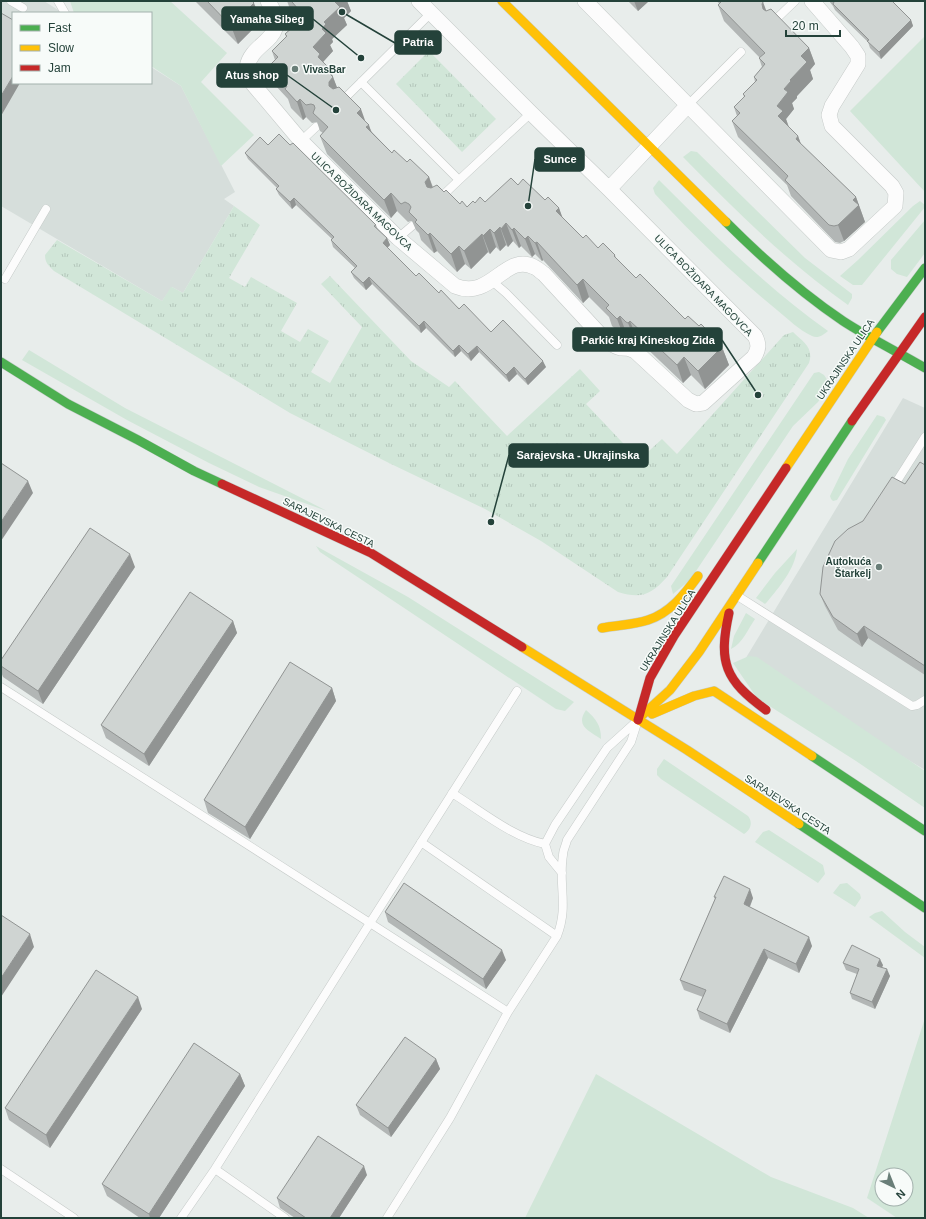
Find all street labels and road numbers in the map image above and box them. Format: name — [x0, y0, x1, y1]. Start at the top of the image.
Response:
street label: ULICA BOŽIDARA MAGOVCA — [309, 149, 415, 253]
street label: ULICA BOŽIDARA MAGOVCA — [652, 232, 756, 338]
street label: UKRAJINSKA ULICA — [814, 317, 877, 402]
street label: SARAJEVSKA CESTA — [281, 495, 377, 550]
street label: UKRAJINSKA ULICA — [638, 587, 697, 673]
street label: SARAJEVSKA CESTA — [743, 772, 833, 837]

